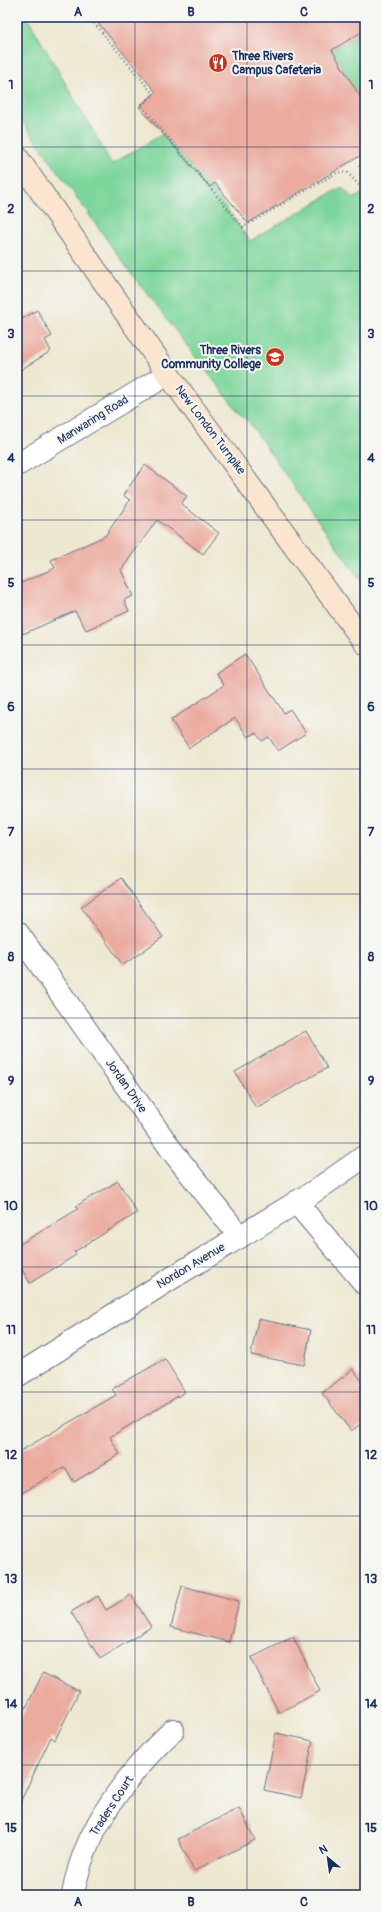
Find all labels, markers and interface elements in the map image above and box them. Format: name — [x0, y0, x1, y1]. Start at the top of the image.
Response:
text: A — [74, 4, 83, 20]
text: B — [187, 4, 195, 20]
text: C — [300, 4, 308, 20]
place label: Three Rivers Campus Cafeteria — [231, 49, 322, 78]
restaurant icon: Three Rivers Campus Cafeteria — [207, 52, 229, 74]
text: 1 — [8, 77, 14, 93]
text: 1 — [368, 77, 374, 93]
text: 2 — [7, 201, 15, 217]
text: 2 — [367, 201, 375, 217]
text: 3 — [7, 326, 15, 342]
text: 3 — [367, 326, 375, 342]
place label: Three Rivers Community College — [161, 343, 262, 372]
school or university icon: Three Rivers Community College — [264, 346, 286, 368]
street label: New London Turnpike — [171, 382, 249, 478]
street label: Manwaring Road — [55, 392, 131, 448]
text: 4 — [7, 450, 15, 466]
text: 4 — [367, 450, 375, 466]
text: 5 — [7, 575, 15, 591]
text: 5 — [367, 575, 375, 591]
text: 6 — [7, 699, 15, 715]
text: 6 — [367, 699, 375, 715]
text: 7 — [8, 824, 15, 840]
text: 7 — [368, 824, 375, 840]
text: 8 — [8, 949, 15, 965]
text: 8 — [368, 949, 375, 965]
street label: Jordan Drive — [102, 1056, 150, 1116]
text: 9 — [8, 1073, 15, 1089]
text: 9 — [368, 1073, 375, 1089]
text: 10 — [4, 1198, 18, 1214]
text: 10 — [364, 1198, 378, 1214]
street label: Nordon Avenue — [154, 1240, 228, 1292]
text: 11 — [6, 1322, 16, 1338]
text: 11 — [366, 1322, 376, 1338]
text: 12 — [5, 1447, 17, 1463]
text: 12 — [365, 1447, 377, 1463]
text: 13 — [5, 1571, 17, 1587]
text: 13 — [365, 1571, 377, 1587]
text: 14 — [5, 1696, 18, 1712]
text: 14 — [365, 1696, 378, 1712]
street label: Traders Court — [87, 1773, 137, 1839]
text: 15 — [5, 1820, 17, 1836]
text: 15 — [365, 1820, 377, 1836]
north arrow — [308, 1838, 348, 1878]
text: N — [317, 1842, 330, 1857]
text: A — [74, 1894, 83, 1910]
text: B — [187, 1894, 195, 1910]
text: C — [300, 1894, 308, 1910]

